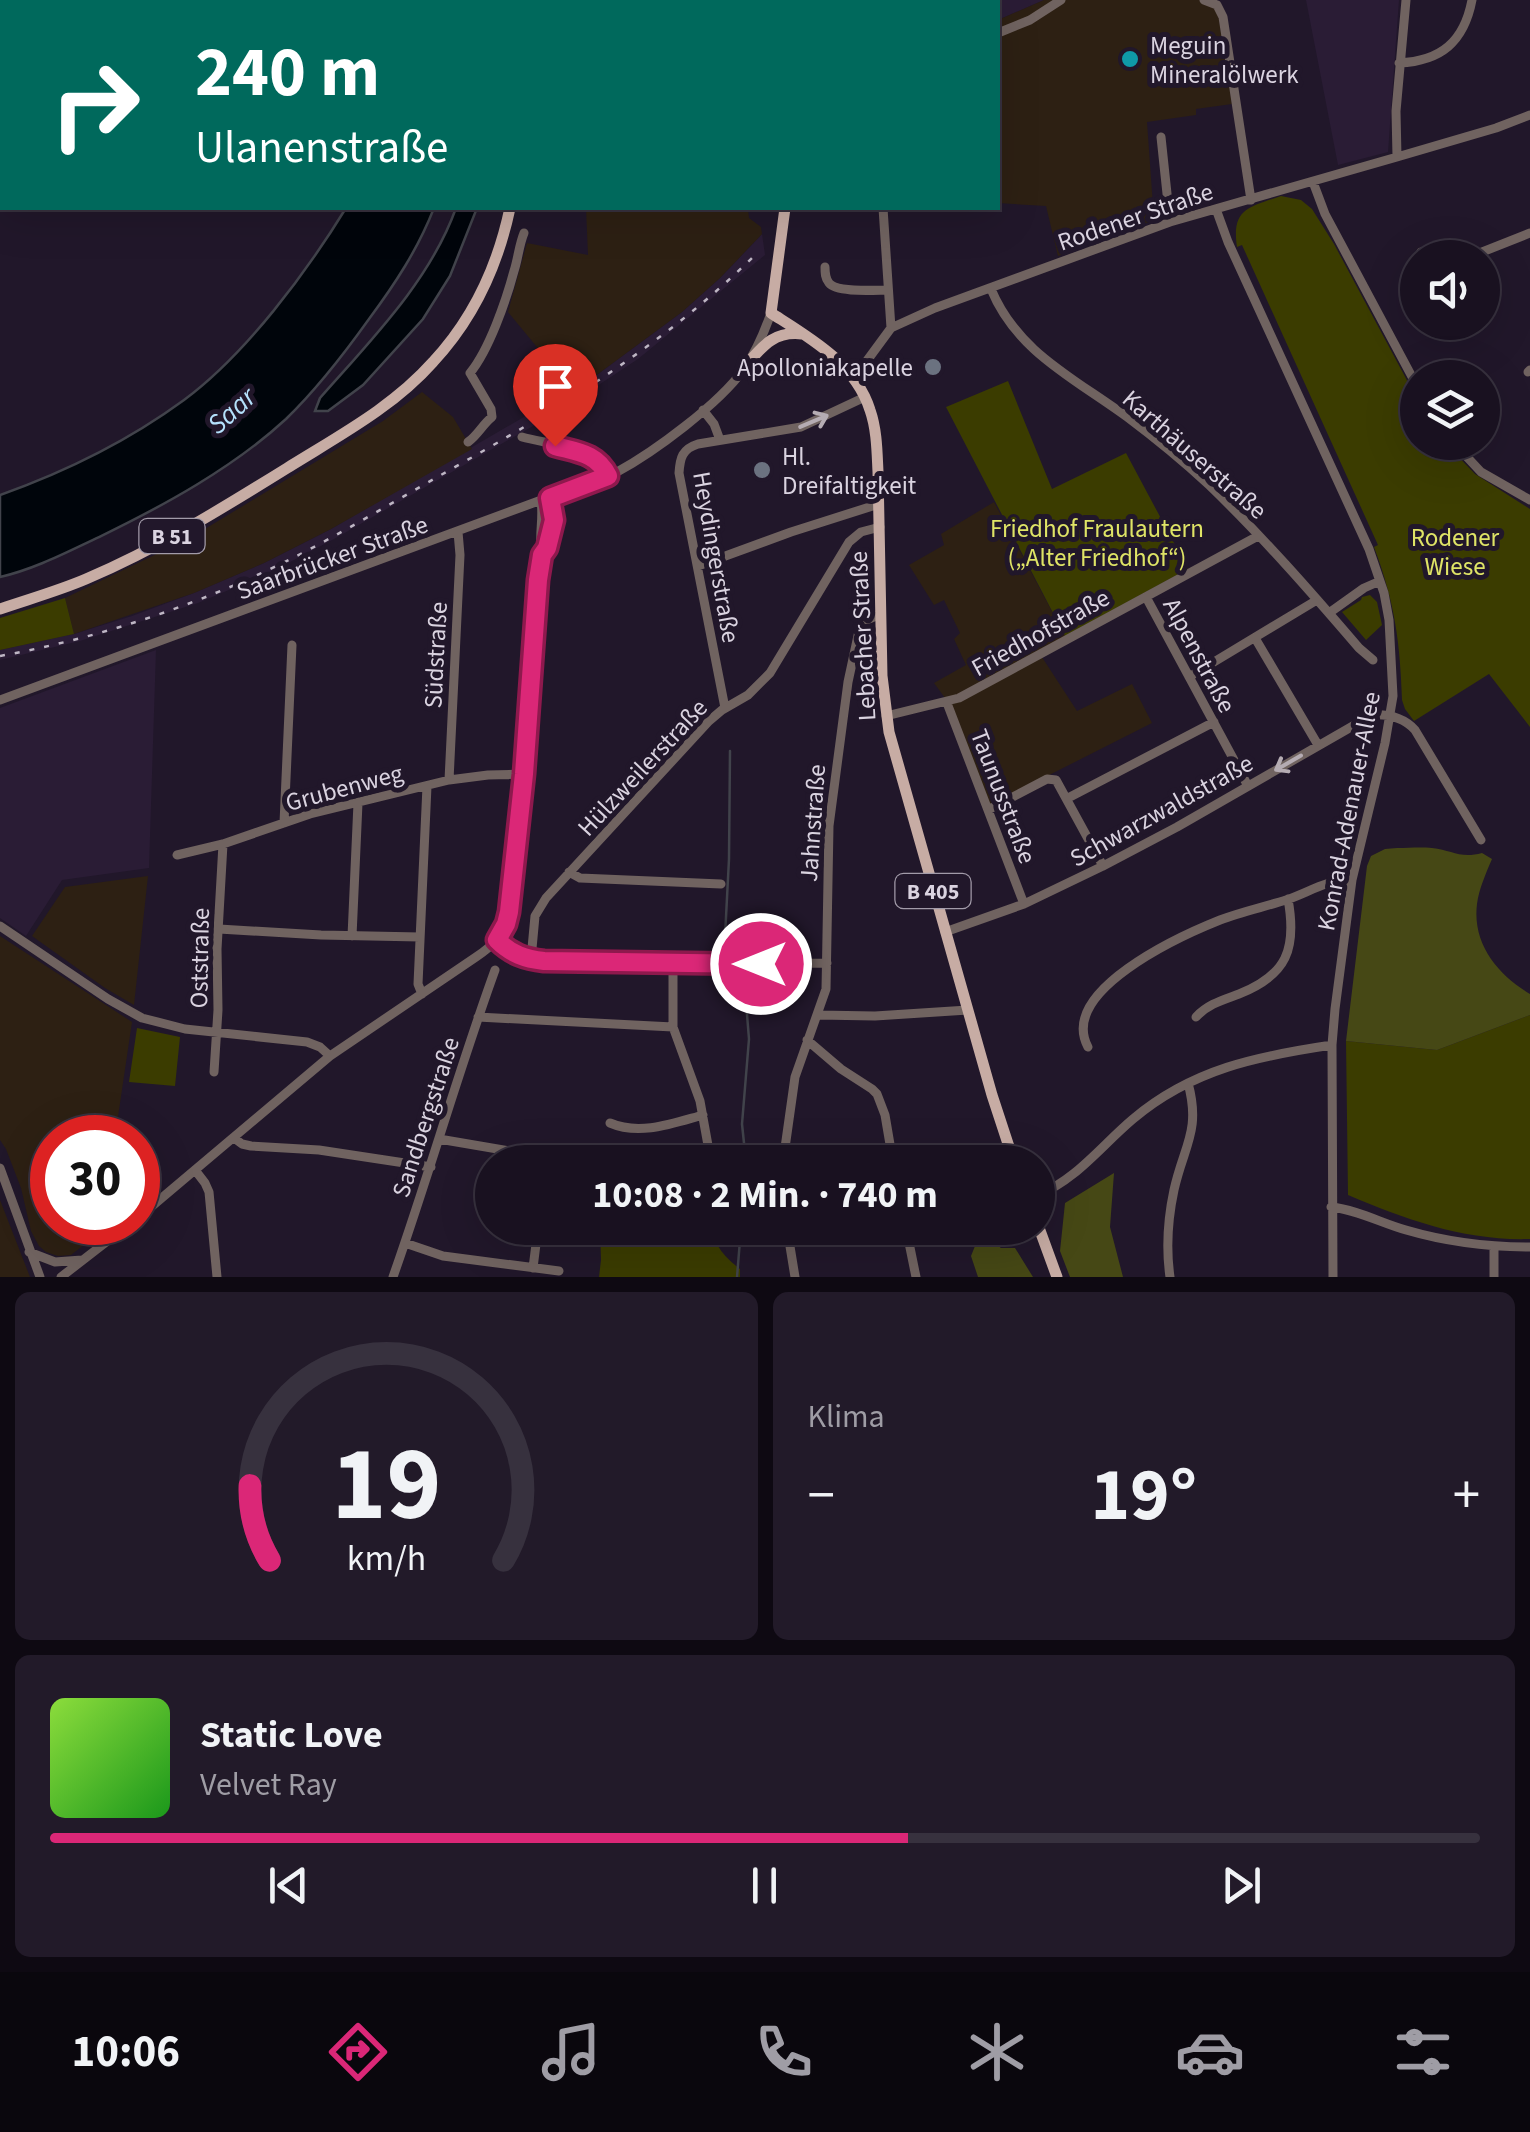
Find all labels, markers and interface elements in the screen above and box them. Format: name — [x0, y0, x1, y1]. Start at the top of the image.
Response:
text: 240 m — [195, 23, 380, 123]
place label: Meguin Mineralölwerk — [1150, 28, 1299, 93]
icon: right — [30, 40, 160, 170]
marker: Meguin Mineralölwerk — [1119, 48, 1141, 70]
text: Ulanenstraße — [195, 116, 448, 180]
street label: Rodener Straße — [1053, 174, 1218, 260]
map controls — [1400, 240, 1500, 460]
button: sound — [1400, 240, 1500, 340]
pin — [513, 344, 598, 447]
place label: Apolloniakapelle — [737, 350, 913, 386]
marker: Apolloniakapelle — [922, 356, 944, 378]
icon: arrive — [528, 359, 583, 414]
button: layers — [1400, 360, 1500, 460]
water label: Saar — [198, 377, 266, 444]
street label: Karthäuserstraße — [1114, 382, 1275, 528]
one-way arrow — [798, 411, 829, 429]
place label: Hl. Dreifaltigkeit — [782, 439, 917, 504]
marker: Hl. Dreifaltigkeit — [751, 459, 773, 481]
street label: Heydingerstraße — [683, 469, 749, 646]
street label: Saarbrücker Straße — [232, 507, 433, 609]
park label: Friedhof Fraulautern („Alter Friedhof“) — [990, 511, 1204, 576]
road number: B 51 — [140, 519, 204, 553]
park label: Rodener Wiese — [1411, 520, 1500, 585]
street label: Lebacher Straße — [841, 550, 885, 722]
street label: Friedhofstraße — [965, 580, 1116, 686]
street label: Alpenstraße — [1154, 591, 1245, 719]
street label: Südstraße — [415, 601, 457, 709]
street label: Konrad-Adenauer-Allee — [1308, 689, 1390, 934]
street label: Hülzweilerstraße — [569, 691, 716, 845]
street label: Taunusstraße — [961, 724, 1045, 869]
street label: Schwarzwaldstraße — [1063, 746, 1260, 876]
one-way arrow — [1274, 753, 1303, 773]
street label: Grubenweg — [282, 755, 407, 821]
street label: Jahnstraße — [791, 763, 835, 883]
road number: B 405 — [896, 874, 970, 908]
street label: Oststraße — [181, 907, 219, 1009]
position arrow — [709, 912, 813, 1016]
street label: Sandbergstraße — [383, 1032, 469, 1202]
speed limit sign: 30 — [30, 1115, 160, 1245]
text: 10:08 · 2 Min. · 740 m — [592, 1168, 938, 1222]
text: Klima — [808, 1394, 885, 1440]
text: 19 — [331, 1412, 441, 1560]
text: 19° — [1090, 1442, 1197, 1549]
text: − — [808, 1457, 835, 1535]
text: + — [1453, 1457, 1480, 1535]
text: km/h — [347, 1533, 426, 1584]
text: Static Love — [200, 1708, 383, 1762]
text: Velvet Ray — [200, 1762, 337, 1808]
icon: previous — [261, 1858, 316, 1913]
icon: pause — [737, 1858, 792, 1913]
icon: next — [1214, 1858, 1269, 1913]
icon: directions — [323, 2017, 393, 2087]
icon: music — [536, 2017, 606, 2087]
icon: phone — [749, 2017, 819, 2087]
icon: climate — [962, 2017, 1032, 2087]
icon: car — [1175, 2017, 1245, 2087]
icon: filters — [1388, 2017, 1458, 2087]
text: 10:06 — [72, 2020, 180, 2084]

